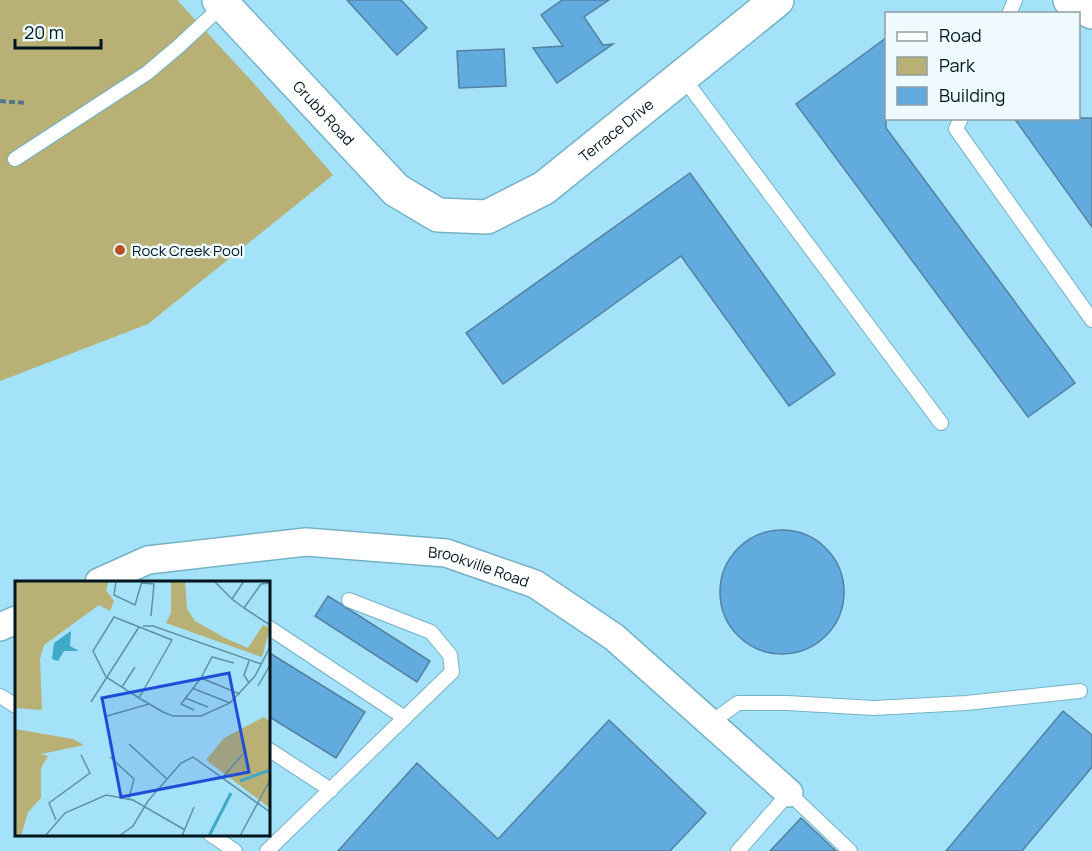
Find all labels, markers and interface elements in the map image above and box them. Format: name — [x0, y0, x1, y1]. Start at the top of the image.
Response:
scale bar — [15, 12, 100, 50]
legend — [885, 12, 1080, 120]
text: 20 m — [24, 20, 64, 44]
text: Road — [939, 23, 982, 47]
text: Park — [939, 53, 976, 77]
street label: Grubb Road — [289, 76, 359, 150]
text: Building — [939, 83, 1005, 107]
street label: Terrace Drive — [574, 93, 658, 166]
place label: Rock Creek Pool — [132, 240, 243, 261]
marker: Rock Creek Pool — [113, 243, 127, 257]
street label: Brookville Road — [427, 541, 532, 592]
inset map — [15, 581, 270, 836]

